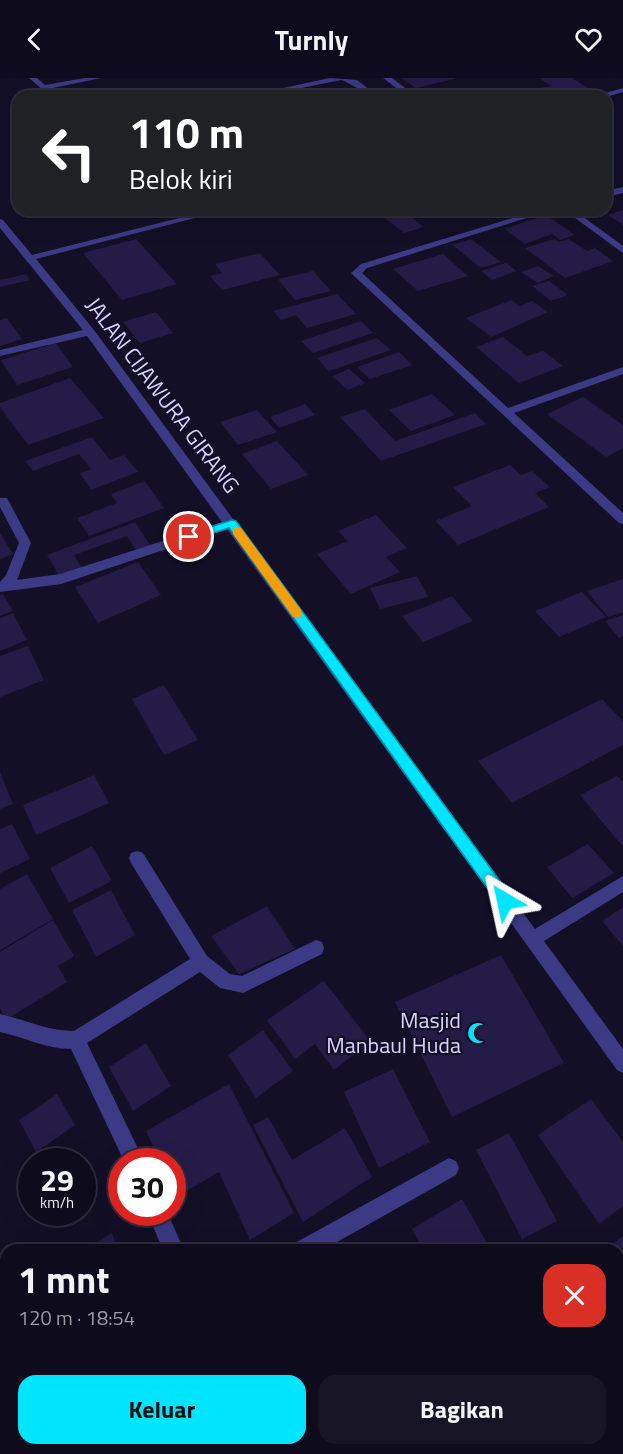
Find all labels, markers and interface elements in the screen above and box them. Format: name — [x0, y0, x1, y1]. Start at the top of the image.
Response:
text: Turnly — [275, 19, 348, 60]
icon: back — [18, 23, 51, 56]
icon: heart — [572, 23, 605, 56]
text: 110 m — [129, 100, 244, 164]
icon: left — [30, 114, 108, 192]
text: Belok kiri — [129, 158, 233, 199]
street label: JALAN CIJAWURA GIRANG — [78, 290, 248, 500]
pin — [163, 511, 214, 562]
icon: arrive — [172, 520, 205, 553]
position arrow — [473, 869, 537, 933]
place label: Masjid Manbaul Huda — [326, 1003, 461, 1062]
mosque icon: Masjid Manbaul Huda — [466, 1021, 490, 1045]
speed limit sign: 30 — [108, 1148, 186, 1226]
text: 29 — [40, 1157, 74, 1203]
text: km/h — [40, 1191, 74, 1214]
text: 1 mnt — [18, 1252, 109, 1307]
button: close — [543, 1264, 606, 1327]
text: 120 m · 18:54 — [18, 1302, 135, 1333]
button: Keluar — [18, 1375, 306, 1444]
button: Bagikan — [318, 1375, 606, 1444]

